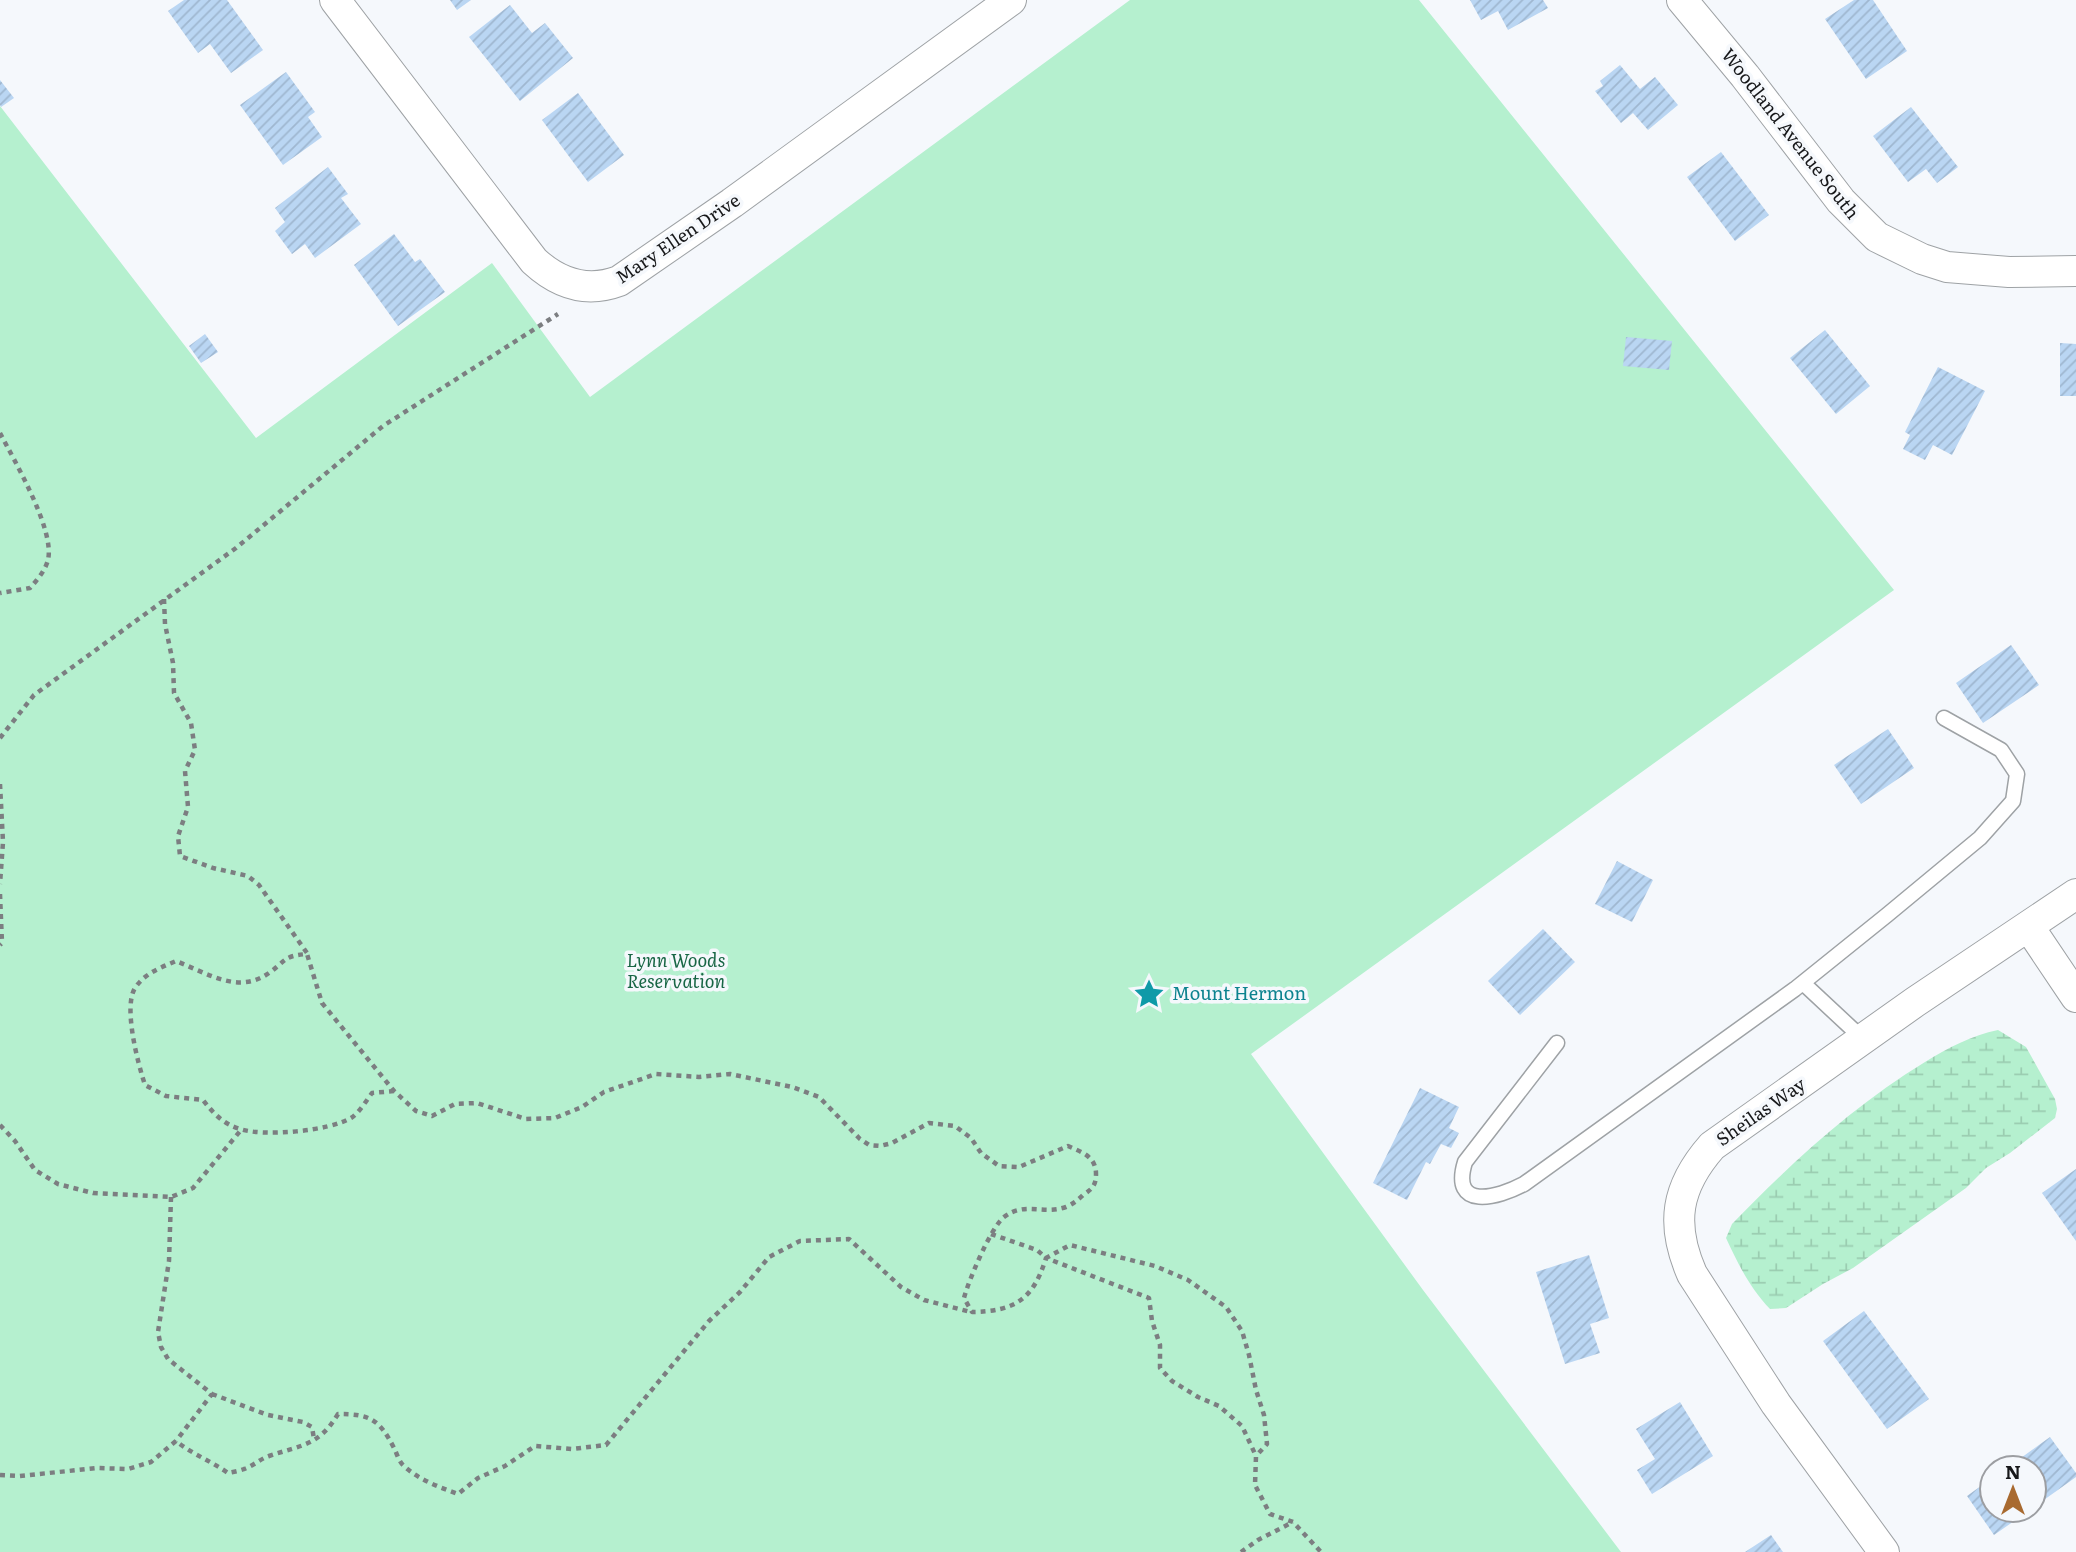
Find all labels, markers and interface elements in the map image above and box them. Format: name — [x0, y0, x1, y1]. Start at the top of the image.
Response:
street label: Woodland Avenue South — [1716, 42, 1867, 224]
street label: Mary Ellen Drive — [610, 186, 745, 289]
park label: Lynn Woods Reservation — [627, 946, 726, 994]
place icon: Mount Hermon — [1132, 977, 1166, 1011]
place label: Mount Hermon — [1172, 979, 1306, 1006]
street label: Sheilas Way — [1710, 1070, 1811, 1152]
north arrow — [1978, 1454, 2048, 1524]
text: N — [2005, 1457, 2021, 1485]

